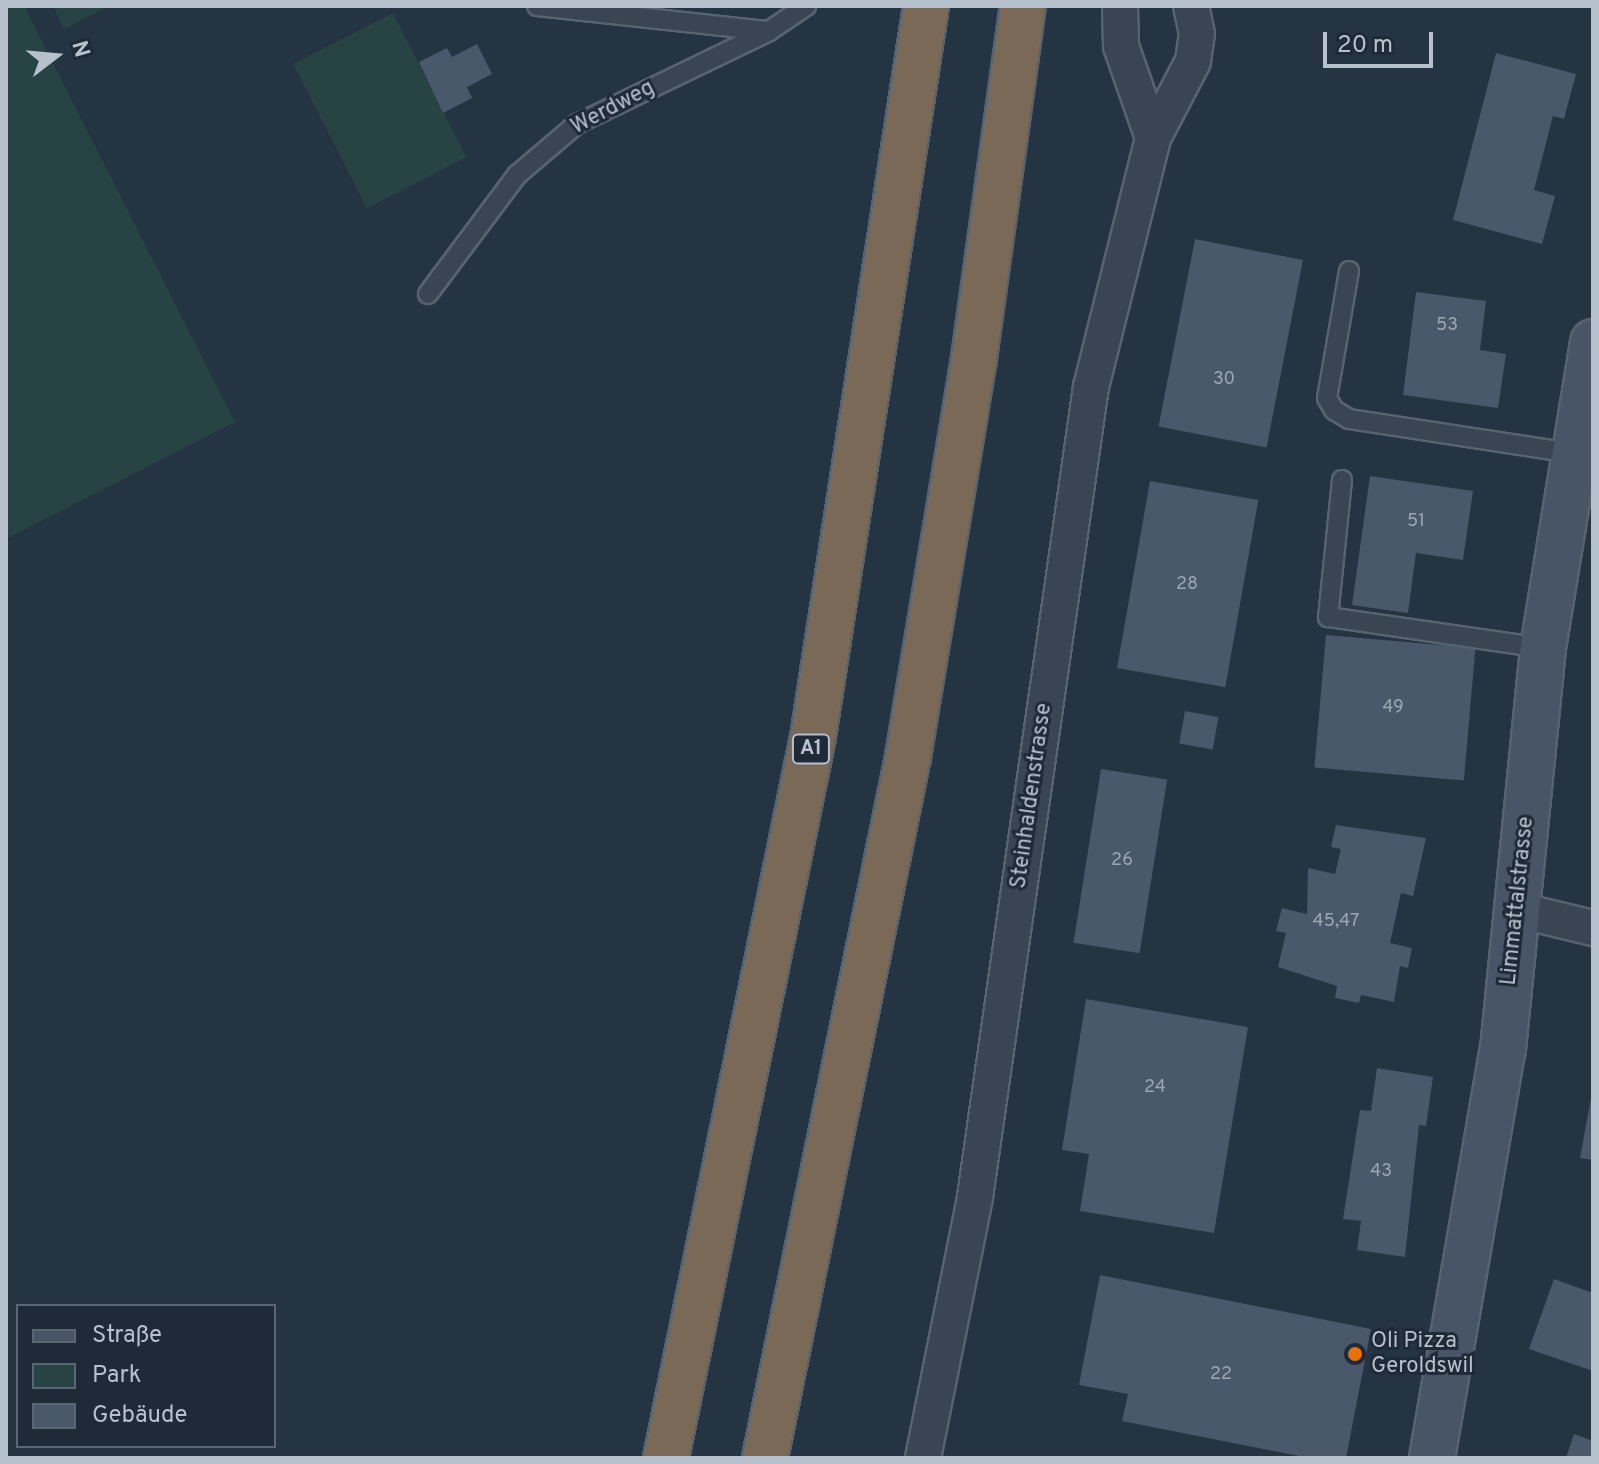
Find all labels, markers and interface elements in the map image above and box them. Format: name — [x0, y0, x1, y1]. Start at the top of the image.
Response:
north arrow — [16, 16, 96, 96]
scale bar — [1327, 16, 1437, 66]
text: 20 m — [1337, 31, 1393, 61]
text: N — [64, 38, 95, 61]
street label: Werdweg — [567, 75, 659, 141]
house number: 53 — [1436, 315, 1458, 337]
house number: 30 — [1213, 369, 1235, 391]
house number: 51 — [1407, 511, 1425, 533]
house number: 28 — [1176, 574, 1198, 596]
house number: 49 — [1382, 697, 1404, 719]
street label: Steinhaldenstrasse — [1006, 702, 1058, 890]
road number: A1 — [791, 733, 831, 765]
street label: Limmattalstrasse — [1496, 815, 1540, 987]
house number: 26 — [1111, 850, 1133, 872]
house number: 45,47 — [1313, 911, 1359, 933]
house number: 24 — [1144, 1077, 1166, 1099]
house number: 43 — [1370, 1161, 1392, 1183]
legend — [16, 1304, 276, 1448]
text: Straße — [92, 1321, 162, 1351]
place label: Oli Pizza Geroldswil — [1371, 1328, 1474, 1380]
marker: Oli Pizza Geroldswil — [1346, 1345, 1364, 1363]
text: Park — [92, 1361, 142, 1391]
house number: 22 — [1210, 1364, 1232, 1386]
text: Gebäude — [92, 1401, 187, 1431]

